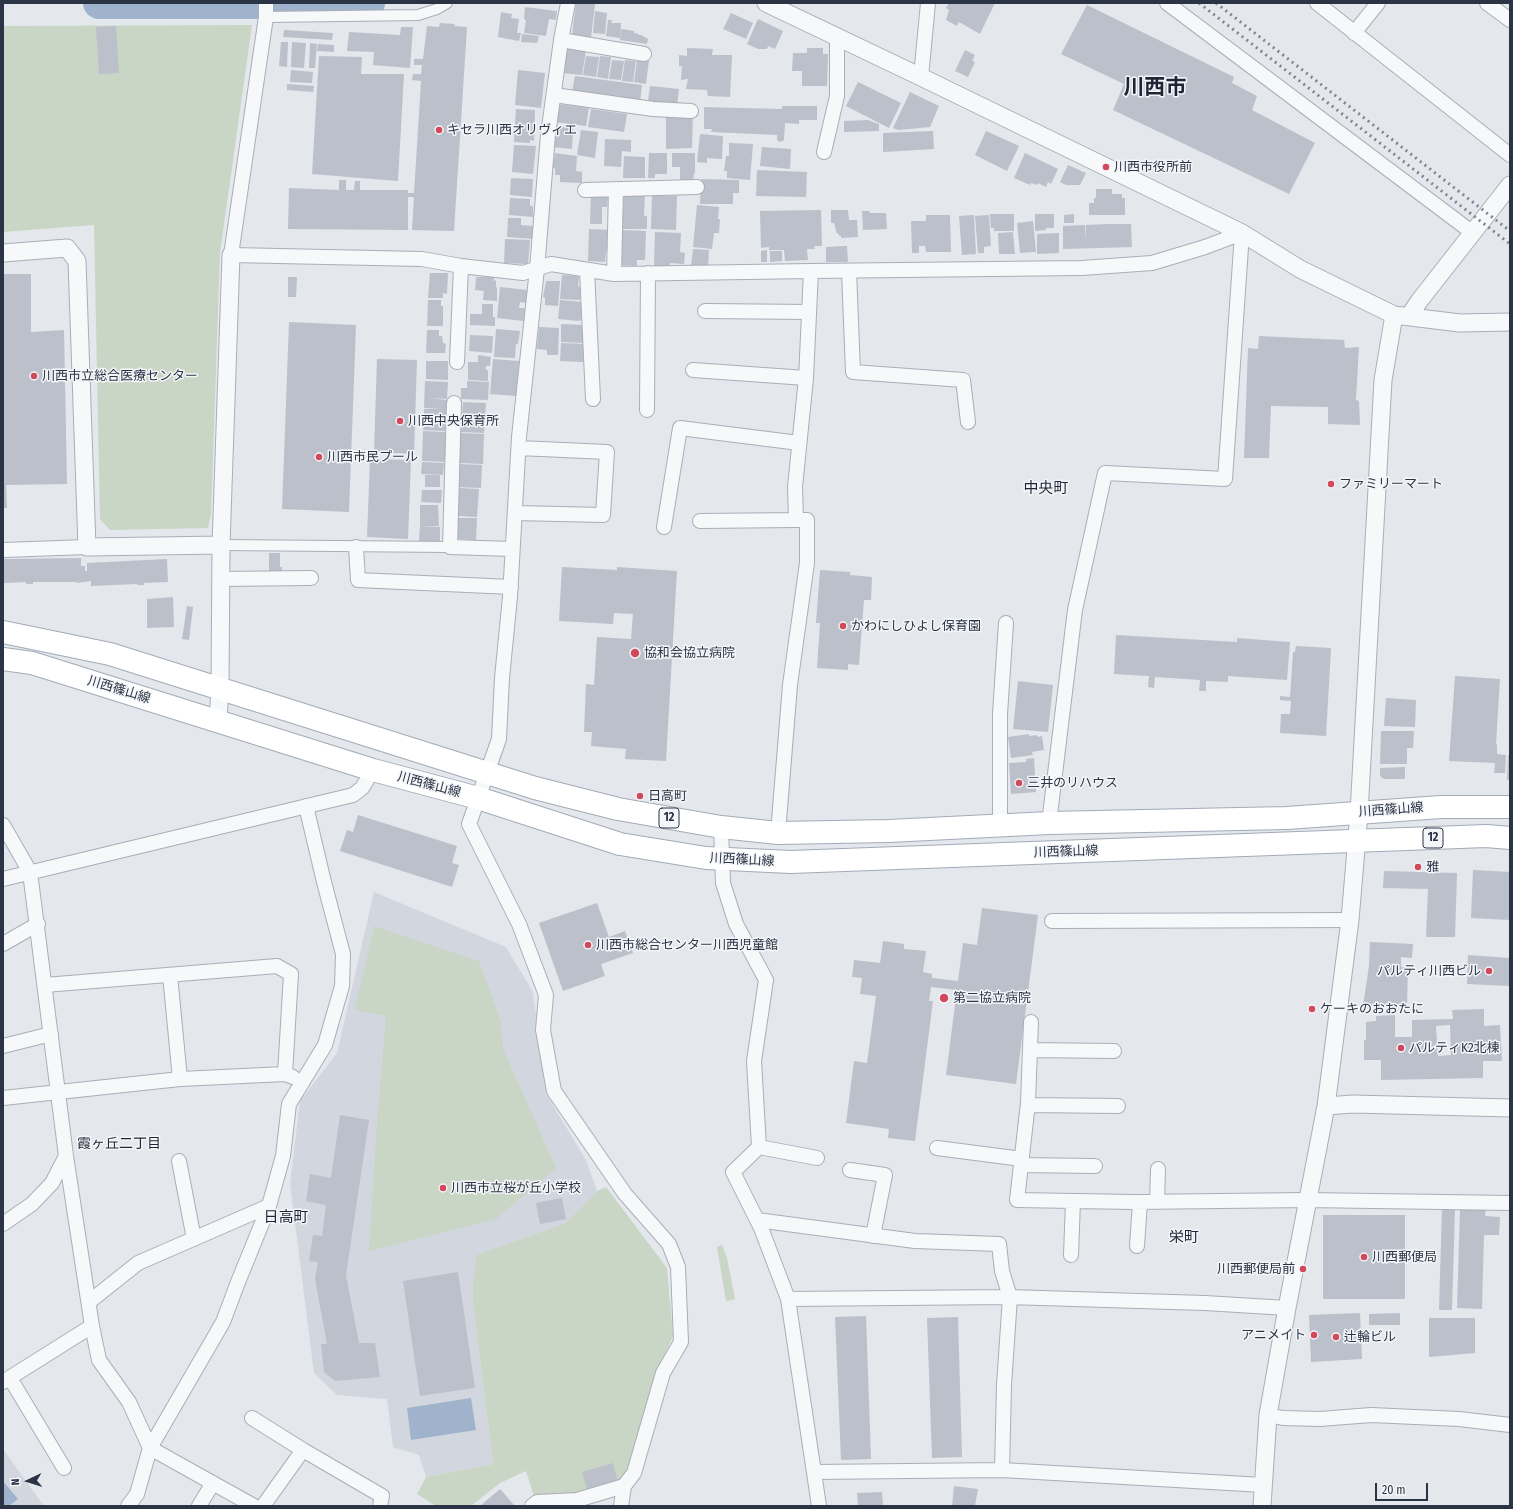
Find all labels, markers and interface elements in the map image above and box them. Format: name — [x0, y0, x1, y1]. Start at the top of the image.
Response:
district label: 川西市 — [1124, 75, 1186, 101]
place label: キセラ川西オリヴィエ — [447, 122, 577, 138]
marker: キセラ川西オリヴィエ — [434, 125, 444, 135]
place label: 川西市役所前 — [1114, 159, 1192, 175]
marker: 川西市役所前 — [1101, 162, 1111, 172]
place label: 川西市立総合医療センター — [42, 368, 198, 384]
marker: 川西市立総合医療センター — [29, 371, 39, 381]
place label: 川西中央保育所 — [408, 413, 499, 429]
marker: 川西中央保育所 — [395, 416, 405, 426]
place label: 川西市民プール — [327, 449, 418, 465]
marker: 川西市民プール — [314, 452, 324, 462]
place label: ファミリーマート — [1339, 476, 1443, 492]
marker: ファミリーマート — [1326, 479, 1336, 489]
district label: 中央町 — [1024, 480, 1068, 498]
place label: かわにしひよし保育園 — [851, 618, 981, 634]
marker: かわにしひよし保育園 — [838, 621, 848, 631]
place label: 協和会協立病院 — [644, 645, 735, 661]
marker: 協和会協立病院 — [629, 647, 641, 659]
street label: 川西篠山線 — [86, 673, 152, 707]
street label: 川西篠山線 — [396, 769, 462, 801]
place label: 三井のリハウス — [1027, 775, 1118, 791]
marker: 三井のリハウス — [1014, 778, 1024, 788]
place label: 日高町 — [648, 788, 687, 804]
marker: 日高町 — [635, 791, 645, 801]
street label: 川西篠山線 — [1358, 800, 1424, 820]
road number: 12 — [659, 808, 679, 828]
road number: 12 — [1423, 828, 1443, 848]
street label: 川西篠山線 — [1033, 843, 1099, 861]
street label: 川西篠山線 — [709, 851, 775, 869]
place label: 雅 — [1426, 859, 1439, 875]
marker: 雅 — [1413, 862, 1423, 872]
place label: 川西市総合センター川西児童館 — [596, 937, 778, 953]
marker: 川西市総合センター川西児童館 — [583, 940, 593, 950]
place label: パルティ川西ビル — [1377, 963, 1481, 979]
marker: パルティ川西ビル — [1484, 966, 1494, 976]
place label: 第二協立病院 — [953, 990, 1031, 1006]
marker: 第二協立病院 — [938, 992, 950, 1004]
place label: ケーキのおおたに — [1320, 1001, 1424, 1017]
marker: ケーキのおおたに — [1307, 1004, 1317, 1014]
place label: パルティK2北棟 — [1409, 1040, 1500, 1056]
marker: パルティK2北棟 — [1396, 1043, 1406, 1053]
district label: 霞ヶ丘二丁目 — [77, 1136, 161, 1152]
place label: 川西市立桜が丘小学校 — [451, 1180, 581, 1196]
marker: 川西市立桜が丘小学校 — [438, 1183, 448, 1193]
district label: 日高町 — [264, 1209, 308, 1227]
district label: 栄町 — [1169, 1229, 1199, 1247]
place label: 川西郵便局 — [1372, 1249, 1437, 1265]
marker: 川西郵便局 — [1359, 1252, 1369, 1262]
place label: 川西郵便局前 — [1217, 1261, 1295, 1277]
marker: 川西郵便局前 — [1298, 1264, 1308, 1274]
place label: アニメイト — [1241, 1327, 1306, 1343]
place label: 辻輪ビル — [1344, 1329, 1396, 1345]
marker: アニメイト — [1309, 1330, 1319, 1340]
marker: 辻輪ビル — [1331, 1332, 1341, 1342]
north arrow — [8, 1461, 48, 1501]
scale bar — [1377, 1475, 1430, 1501]
text: N — [9, 1478, 22, 1486]
text: 20 m — [1382, 1483, 1406, 1497]

